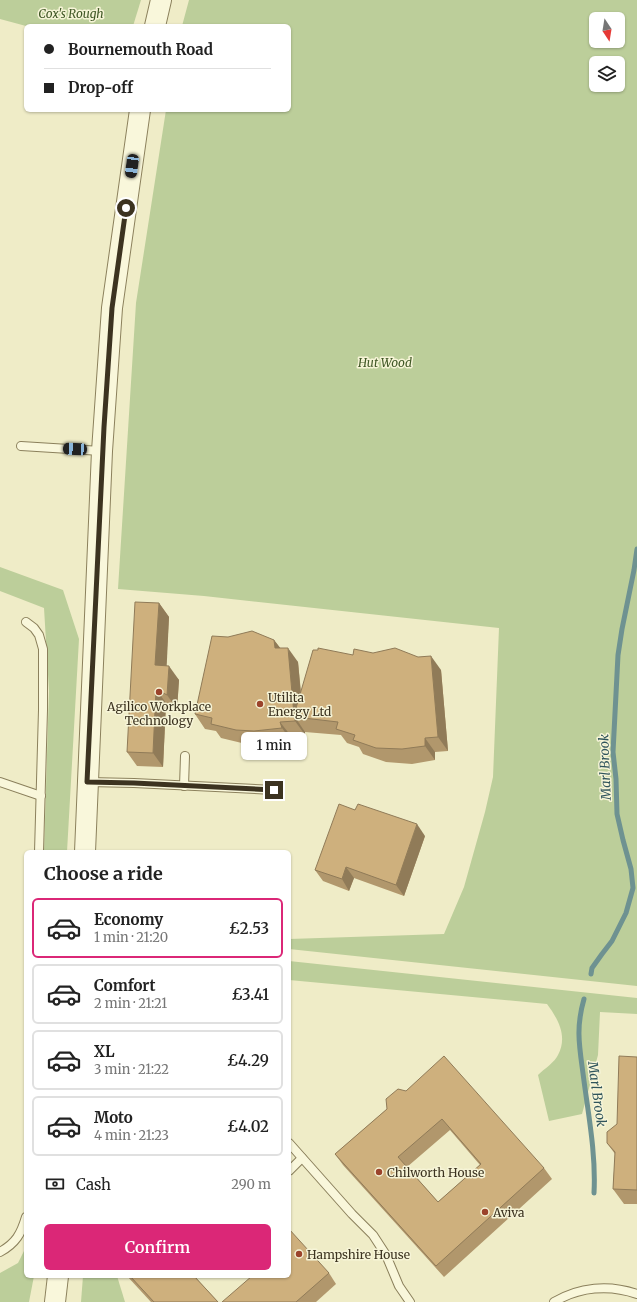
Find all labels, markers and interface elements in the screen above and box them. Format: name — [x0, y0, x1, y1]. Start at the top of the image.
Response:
park label: Cox's Rough — [38, 6, 104, 21]
north arrow — [589, 12, 625, 48]
map controls — [589, 12, 625, 92]
text: Bournemouth Road — [68, 40, 213, 59]
button: layers — [589, 56, 625, 92]
text: Drop-off — [68, 78, 133, 97]
car — [124, 153, 140, 179]
route start — [117, 199, 135, 217]
park label: Hut Wood — [357, 355, 412, 370]
car — [63, 442, 87, 456]
marker: Agilico Workplace Technology — [154, 687, 164, 697]
place label: Utilita Energy Ltd — [268, 690, 331, 719]
place label: Agilico Workplace Technology — [106, 699, 211, 728]
marker: Utilita Energy Ltd — [255, 699, 265, 709]
callout: 1 min — [241, 732, 307, 760]
water label: Marl Brook — [595, 734, 615, 801]
text: 1 min — [257, 737, 291, 754]
route end — [265, 781, 283, 799]
text: Choose a ride — [44, 862, 163, 885]
icon: car — [46, 910, 82, 946]
text: Economy — [94, 910, 163, 929]
text: £2.53 — [229, 919, 269, 938]
text: 1 min · 21:20 — [94, 929, 168, 946]
icon: car — [46, 976, 82, 1012]
text: Comfort — [94, 976, 155, 995]
text: £3.41 — [231, 985, 269, 1004]
text: 2 min · 21:21 — [94, 995, 167, 1012]
icon: car — [46, 1042, 82, 1078]
text: XL — [94, 1042, 115, 1061]
text: £4.29 — [227, 1051, 269, 1070]
water label: Marl Brook — [584, 1059, 610, 1128]
text: 3 min · 21:22 — [94, 1061, 169, 1078]
icon: car — [46, 1108, 82, 1144]
text: Moto — [94, 1108, 133, 1127]
text: £4.02 — [227, 1117, 269, 1136]
text: 4 min · 21:23 — [94, 1127, 169, 1144]
place label: Chilworth House — [387, 1165, 484, 1180]
marker: Chilworth House — [374, 1167, 384, 1177]
icon: cash — [44, 1173, 66, 1195]
text: Cash — [76, 1175, 111, 1194]
text: 290 m — [231, 1176, 271, 1193]
place label: Aviva — [492, 1205, 525, 1220]
marker: Aviva — [480, 1207, 490, 1217]
button: Confirm — [44, 1224, 271, 1270]
place label: Hampshire House — [307, 1247, 410, 1262]
marker: Hampshire House — [294, 1249, 304, 1259]

